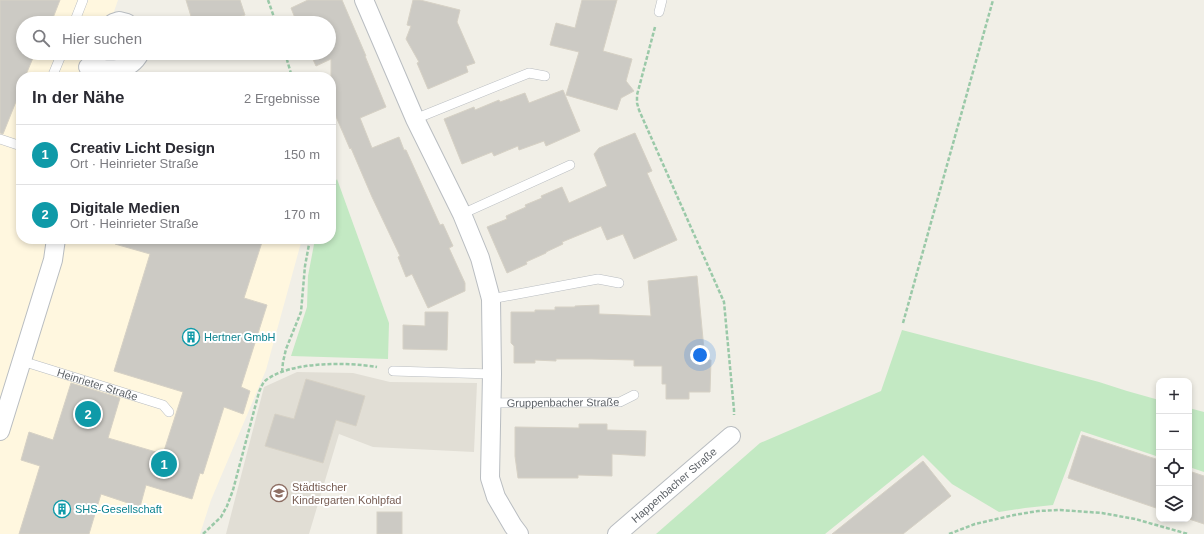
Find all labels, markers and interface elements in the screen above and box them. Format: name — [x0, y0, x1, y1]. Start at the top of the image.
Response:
search box — [16, 16, 336, 60]
icon: search — [30, 27, 52, 49]
text: Hier suchen — [62, 30, 142, 47]
text: In der Nähe — [32, 88, 125, 107]
text: 2 Ergebnisse — [244, 91, 320, 106]
text: Creativ Licht Design — [70, 139, 215, 156]
text: 1 — [41, 147, 49, 162]
text: 150 m — [284, 147, 320, 162]
text: Ort · Heinrieter Straße — [70, 156, 199, 171]
text: Digitale Medien — [70, 199, 180, 216]
text: 2 — [41, 207, 49, 222]
text: 170 m — [284, 207, 320, 222]
text: Ort · Heinrieter Straße — [70, 216, 199, 231]
building icon: Hertner GmbH — [181, 327, 201, 347]
place label: Hertner GmbH — [204, 331, 276, 343]
your location — [690, 345, 710, 365]
street label: Heinrieter Straße — [56, 366, 139, 403]
map controls — [1156, 378, 1192, 522]
button: + — [1156, 378, 1192, 414]
street label: Gruppenbacher Straße — [507, 396, 619, 409]
pin: 2 — [75, 399, 101, 429]
button: − — [1156, 414, 1192, 450]
street label: Happenbacher Straße — [629, 445, 719, 525]
pin: 1 — [151, 449, 177, 479]
button: locate — [1156, 450, 1192, 486]
place label: Städtischer Kindergarten Kohlpfad — [292, 481, 401, 506]
school or university icon: Städtischer Kindergarten Kohlpfad — [269, 483, 289, 503]
button: layers — [1156, 486, 1192, 522]
building icon: SHS-Gesellschaft — [52, 499, 72, 519]
place label: SHS-Gesellschaft — [75, 503, 162, 515]

